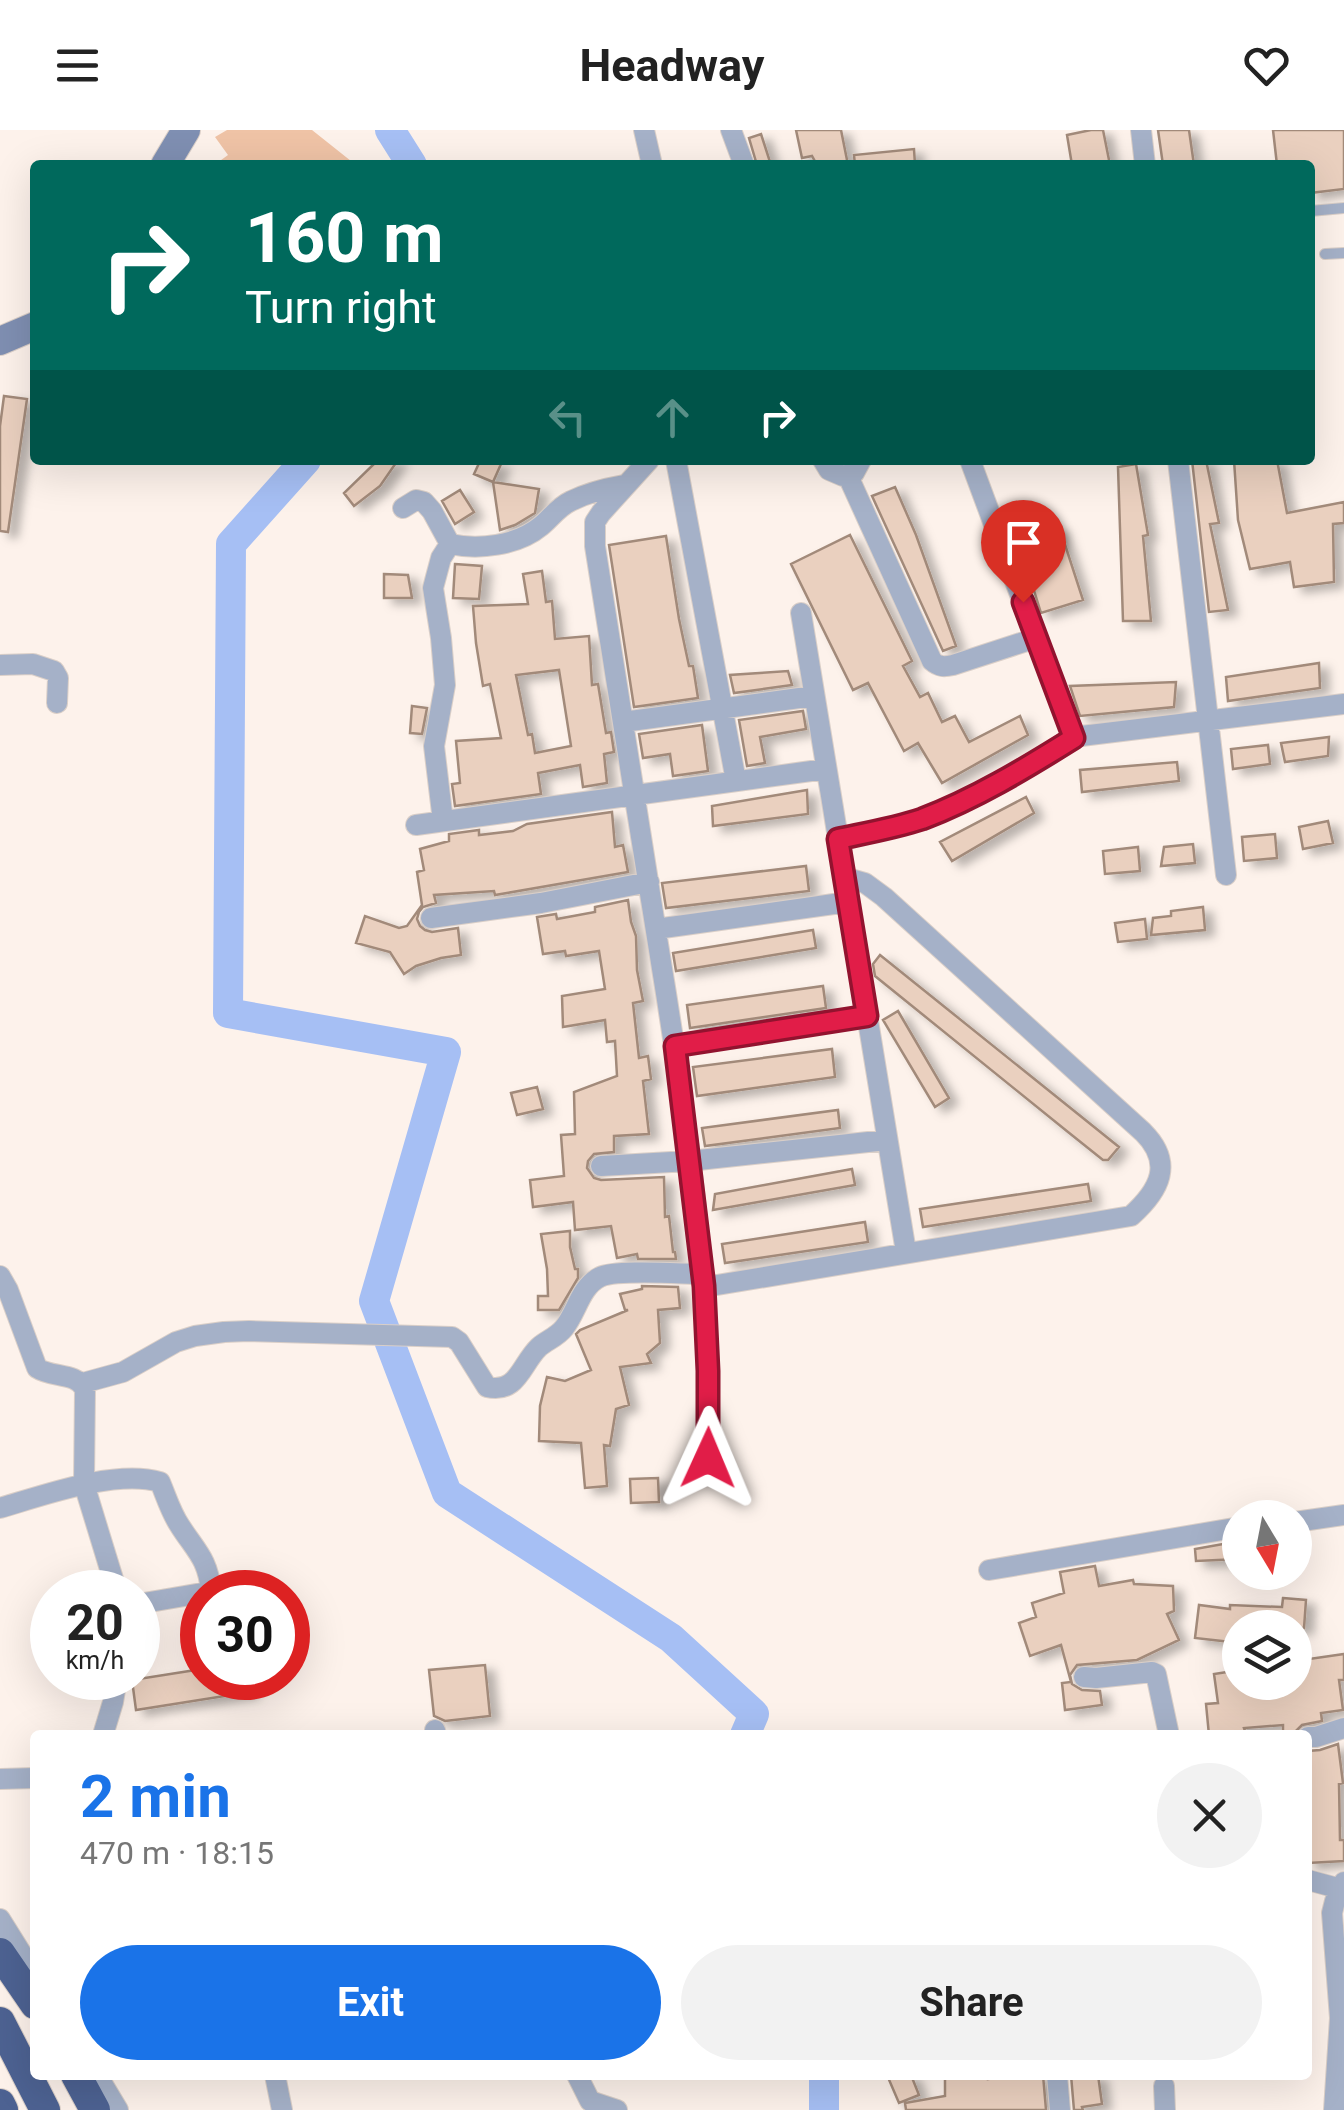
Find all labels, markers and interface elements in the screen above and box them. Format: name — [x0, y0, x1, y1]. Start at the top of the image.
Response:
icon: menu — [50, 38, 105, 93]
icon: heart — [1239, 38, 1294, 93]
text: Headway — [580, 39, 764, 92]
text: 160 m — [245, 197, 444, 279]
icon: right — [80, 200, 210, 330]
text: Turn right — [245, 281, 437, 334]
icon: left — [540, 390, 595, 445]
icon: ahead — [645, 390, 700, 445]
icon: right — [750, 390, 805, 445]
pin — [981, 500, 1066, 603]
icon: arrive — [996, 515, 1051, 570]
position arrow — [656, 1406, 760, 1510]
north arrow — [1222, 1500, 1312, 1590]
map controls — [1222, 1500, 1312, 1700]
speed limit sign: 30 — [180, 1570, 310, 1700]
text: 20 — [66, 1594, 124, 1652]
button: layers — [1222, 1610, 1312, 1700]
text: km/h — [66, 1646, 124, 1675]
text: 2 min — [80, 1761, 231, 1832]
button: close — [1157, 1763, 1262, 1868]
text: 470 m · 18:15 — [80, 1834, 274, 1872]
button: Exit — [80, 1945, 661, 2060]
button: Share — [681, 1945, 1262, 2060]

